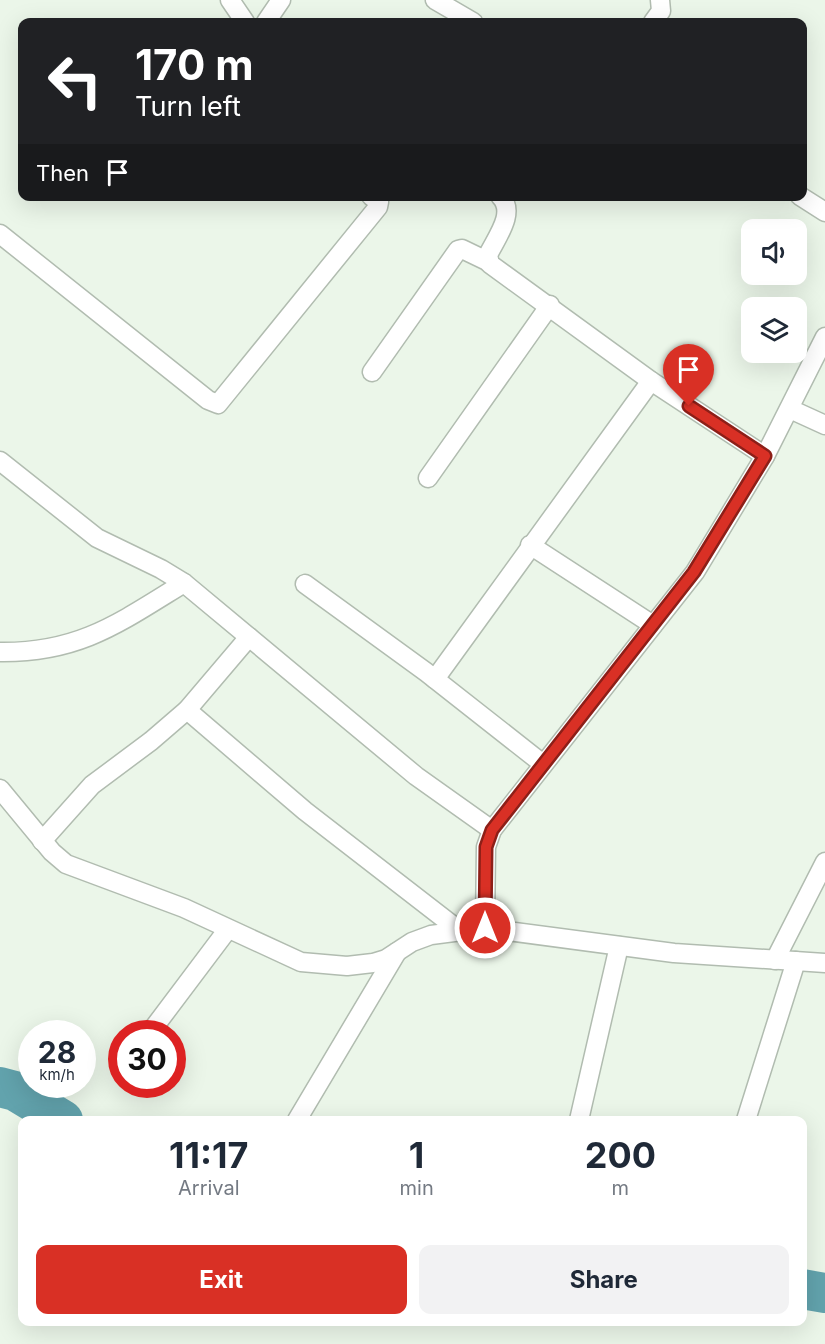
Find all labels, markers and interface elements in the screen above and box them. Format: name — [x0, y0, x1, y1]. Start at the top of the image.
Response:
text: 170 m — [135, 39, 253, 90]
icon: left — [36, 42, 114, 120]
text: Turn left — [135, 90, 241, 123]
icon: arrive — [101, 156, 134, 189]
text: Then — [36, 160, 89, 186]
map controls — [741, 219, 807, 363]
button: sound — [741, 219, 807, 285]
button: layers — [741, 297, 807, 363]
pin — [663, 344, 714, 406]
icon: arrive — [672, 353, 705, 386]
position arrow — [453, 896, 517, 960]
speed limit sign: 30 — [108, 1020, 186, 1098]
text: 28 — [38, 1034, 76, 1070]
text: km/h — [39, 1065, 75, 1084]
text: 11:17 — [169, 1133, 249, 1177]
text: 1 — [409, 1133, 424, 1177]
text: 200 — [585, 1133, 656, 1177]
text: Arrival — [178, 1176, 240, 1200]
text: min — [400, 1176, 434, 1200]
text: m — [612, 1176, 629, 1200]
button: Exit — [36, 1245, 407, 1314]
button: Share — [419, 1245, 789, 1314]

